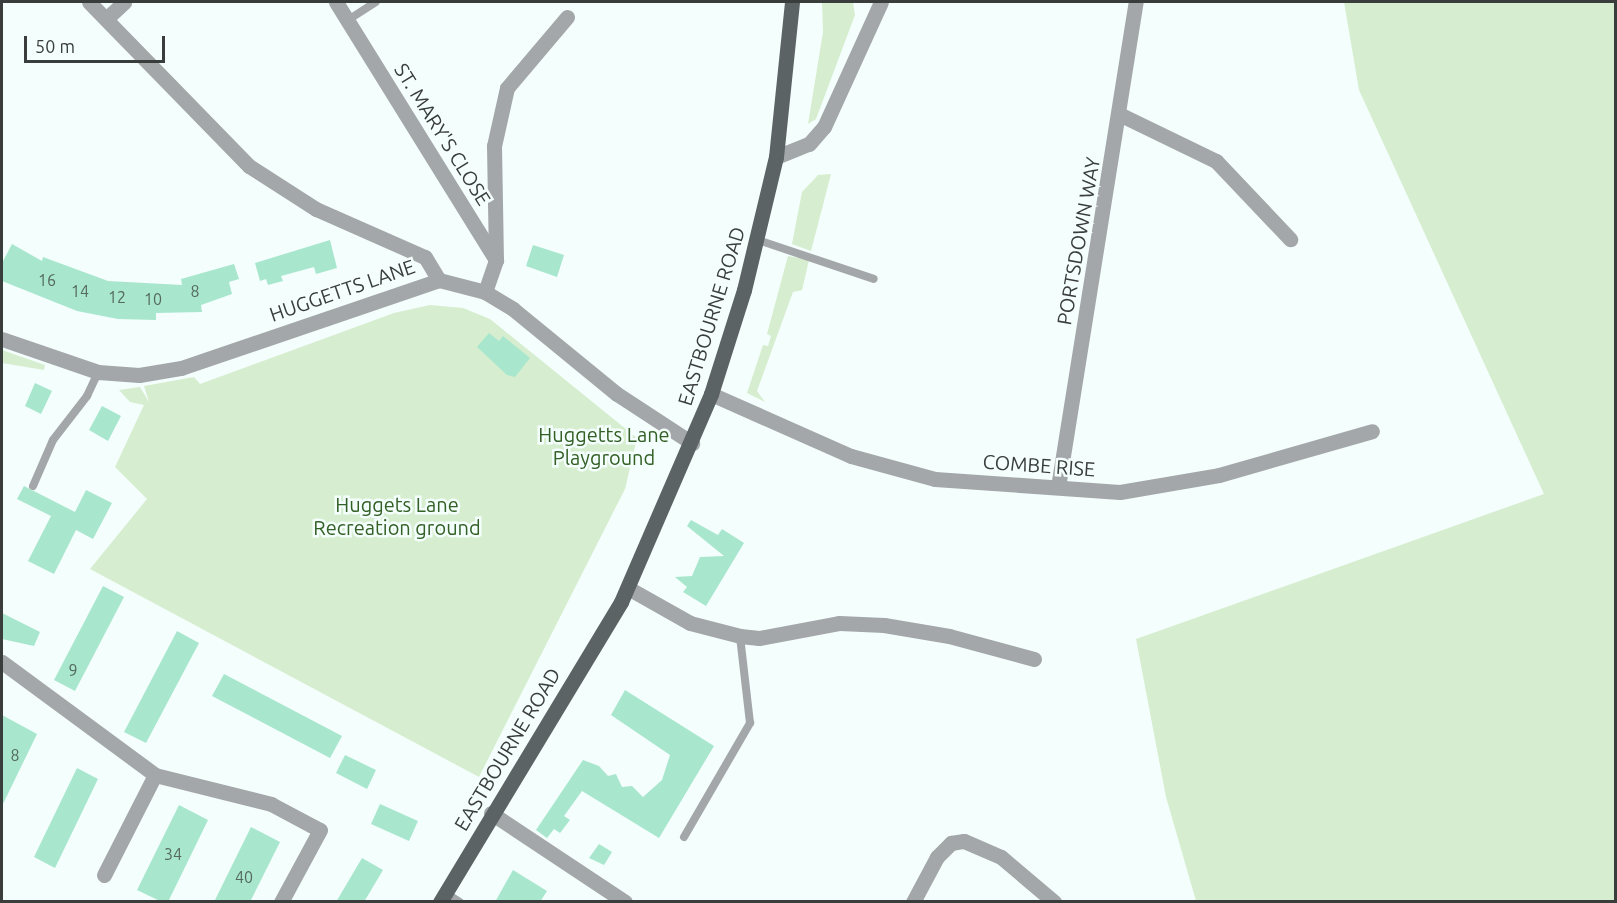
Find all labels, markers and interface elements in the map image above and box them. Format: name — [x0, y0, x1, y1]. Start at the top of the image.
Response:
scale bar — [27, 24, 168, 62]
text: 50 m — [35, 36, 75, 56]
street label: ST. MARY'S CLOSE — [390, 59, 496, 209]
street label: PORTSDOWN WAY — [1051, 155, 1105, 327]
street label: EASTBOURNE ROAD — [672, 224, 750, 408]
street label: HUGGETTS LANE — [266, 254, 418, 326]
house number: 16 — [38, 270, 56, 290]
house number: 14 — [71, 281, 89, 301]
house number: 8 — [190, 281, 200, 301]
house number: 12 — [108, 287, 126, 307]
house number: 10 — [144, 289, 162, 309]
park label: Huggetts Lane Playground — [538, 422, 670, 469]
street label: COMBE RISE — [982, 449, 1096, 481]
park label: Huggets Lane Recreation ground — [313, 492, 481, 539]
house number: 9 — [68, 660, 78, 680]
street label: EASTBOURNE ROAD — [449, 663, 565, 835]
house number: 8 — [10, 745, 20, 765]
house number: 34 — [164, 844, 182, 864]
house number: 40 — [235, 867, 253, 887]

